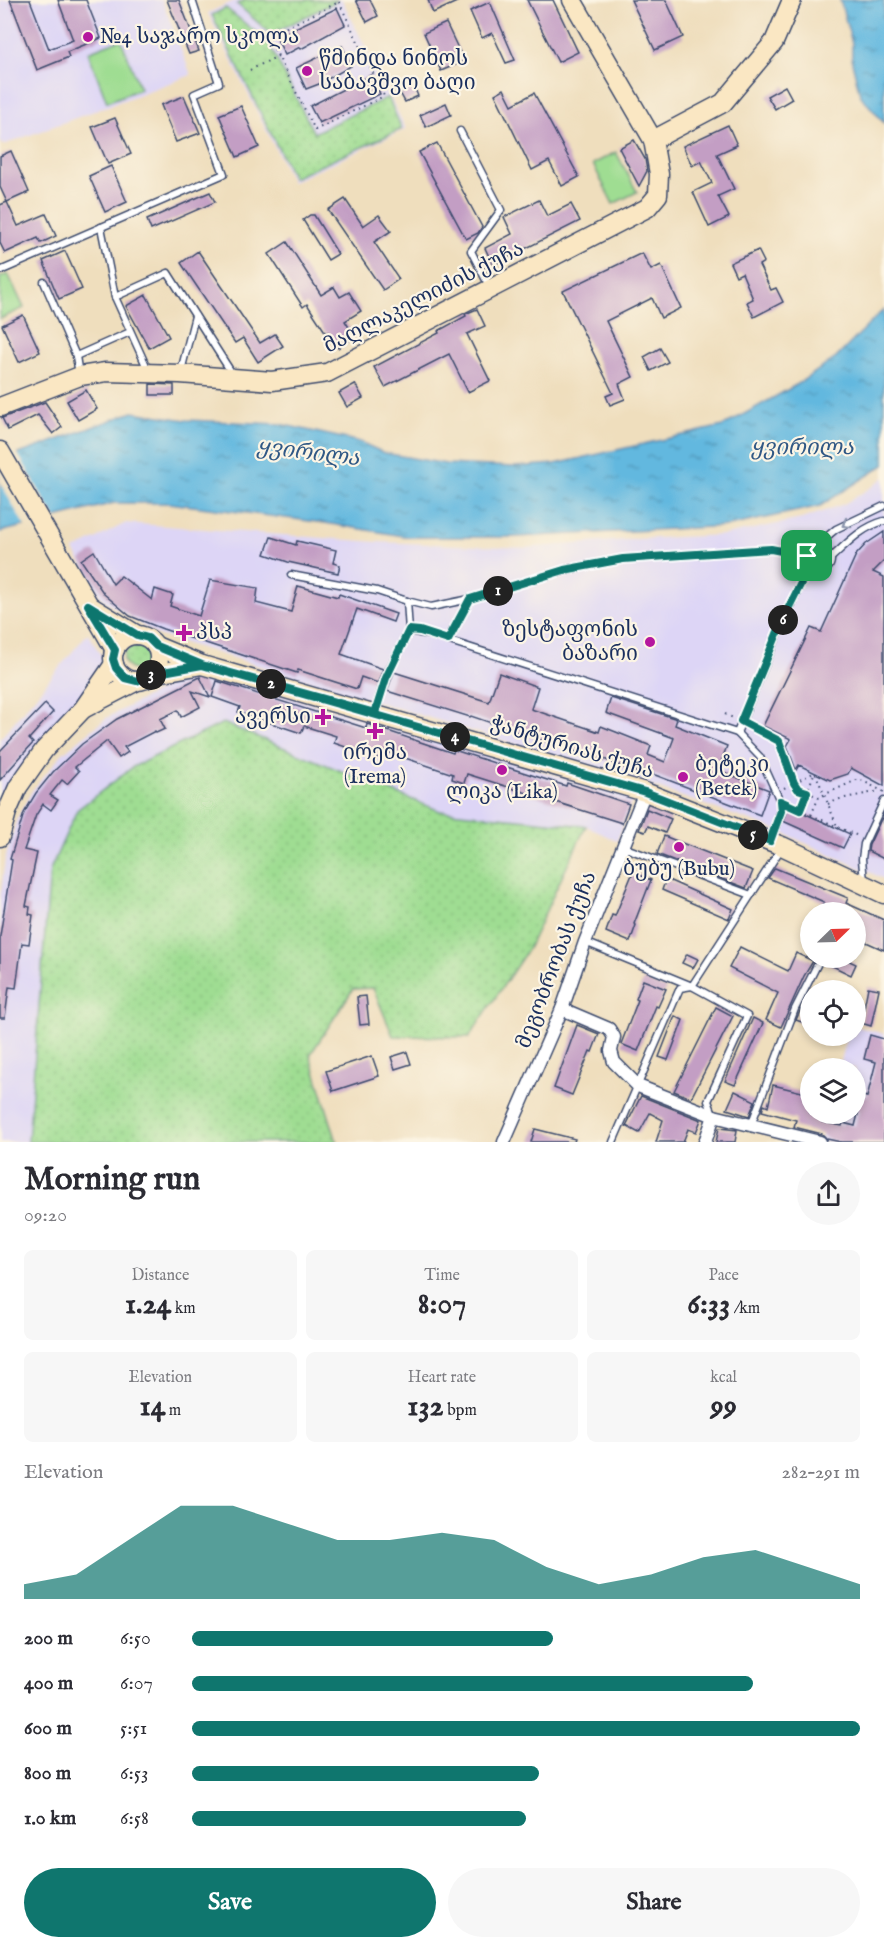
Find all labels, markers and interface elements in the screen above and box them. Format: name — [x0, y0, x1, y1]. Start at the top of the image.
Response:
place label: №4 საჯარო სკოლა — [100, 24, 299, 51]
marker: №4 საჯარო სკოლა — [81, 30, 95, 44]
place label: წმინდა ნინოს საბავშვო ბაღი — [319, 46, 476, 97]
marker: წმინდა ნინოს საბავშვო ბაღი — [300, 64, 314, 78]
street label: მაღლაკელიძის ქუჩა — [319, 236, 529, 360]
water label: ყვირილა — [255, 433, 361, 473]
water label: ყვირილა — [750, 434, 854, 462]
one-way arrow — [841, 517, 852, 528]
pin — [781, 530, 832, 581]
icon: arrive — [790, 539, 823, 572]
pin: 1 — [483, 576, 513, 606]
text: 1 — [495, 581, 501, 601]
pin: 6 — [768, 605, 798, 635]
text: 6 — [780, 610, 786, 630]
place label: ზესტაფონის ბაზარი — [502, 617, 638, 668]
place label: პსპ — [196, 620, 232, 647]
marker: პსპ — [177, 626, 191, 640]
marker: ზესტაფონის ბაზარი — [643, 635, 657, 649]
pin: 3 — [136, 660, 166, 690]
text: 3 — [148, 665, 154, 685]
pin: 2 — [256, 669, 286, 699]
text: 2 — [267, 674, 275, 694]
place label: ავერსი — [235, 704, 311, 731]
marker: ავერსი — [316, 710, 330, 724]
street label: ჭანტურიას ქუჩა — [487, 710, 657, 786]
pin: 4 — [440, 722, 470, 752]
marker: ირემა (Irema) — [368, 724, 382, 738]
text: 4 — [451, 727, 459, 747]
place label: ირემა (Irema) — [343, 740, 407, 791]
place label: ბეტეკი (Betek) — [695, 752, 769, 803]
marker: ლიკა (Lika) — [495, 763, 509, 777]
marker: ბეტეკი (Betek) — [676, 770, 690, 784]
place label: ლიკა (Lika) — [446, 779, 558, 806]
pin: 5 — [738, 820, 768, 850]
text: 5 — [750, 825, 756, 845]
marker: ბუბუ (Bubu) — [672, 840, 686, 854]
place label: ბუბუ (Bubu) — [623, 856, 735, 883]
street label: მეგობრობას ქუჩა — [511, 868, 603, 1052]
north arrow — [800, 902, 866, 968]
map controls — [800, 902, 866, 1124]
button: locate — [800, 980, 866, 1046]
button: layers — [800, 1058, 866, 1124]
text: Morning run — [24, 1159, 200, 1201]
button: share — [797, 1162, 860, 1225]
text: 09:20 — [24, 1203, 67, 1228]
text: Distance — [131, 1266, 189, 1286]
text: Time — [424, 1266, 460, 1286]
text: Pace — [709, 1266, 739, 1286]
text: 1.24 — [125, 1286, 171, 1324]
text: 8:07 — [418, 1286, 466, 1324]
text: 6:33 — [687, 1286, 730, 1324]
text: km — [171, 1299, 196, 1319]
text: /km — [730, 1299, 760, 1319]
text: Elevation — [129, 1368, 192, 1388]
text: Heart rate — [408, 1368, 476, 1388]
text: kcal — [710, 1368, 737, 1388]
text: 14 — [139, 1388, 165, 1426]
text: 132 — [407, 1388, 444, 1426]
text: 99 — [711, 1388, 737, 1426]
text: m — [165, 1401, 181, 1421]
text: bpm — [444, 1401, 477, 1421]
text: Elevation — [24, 1460, 103, 1485]
text: 282–291 m — [781, 1460, 860, 1485]
text: 200 m — [24, 1626, 73, 1651]
text: 6:50 — [120, 1626, 151, 1651]
text: 400 m — [24, 1671, 73, 1696]
text: 6:07 — [120, 1671, 153, 1696]
text: 600 m — [24, 1716, 72, 1741]
text: 5:51 — [120, 1716, 147, 1741]
text: 800 m — [24, 1761, 71, 1786]
text: 6:53 — [120, 1761, 148, 1786]
text: 1.0 km — [24, 1806, 76, 1831]
text: 6:58 — [120, 1806, 149, 1831]
button: Save — [24, 1868, 436, 1937]
button: Share — [448, 1868, 860, 1937]

